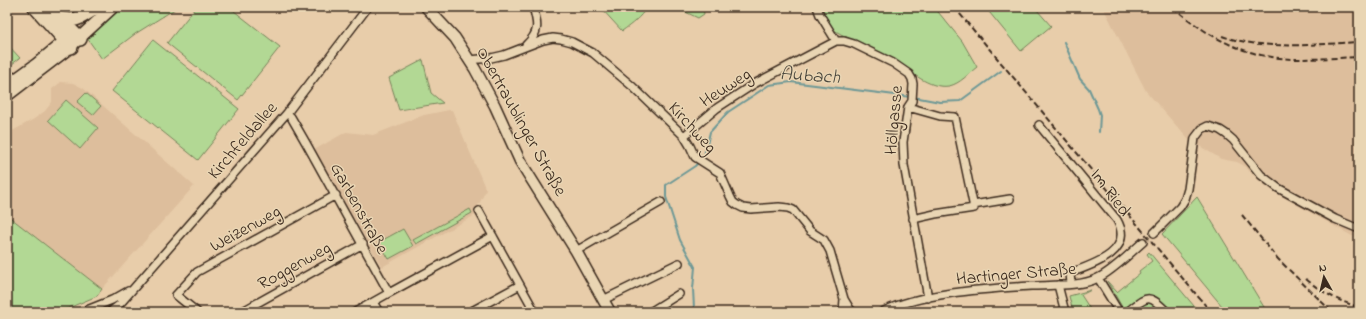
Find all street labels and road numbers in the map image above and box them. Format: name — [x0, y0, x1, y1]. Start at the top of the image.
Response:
street label: Obertraublinger Straße — [467, 43, 573, 203]
street label: Heuweg — [695, 62, 758, 116]
street label: Höllgasse — [879, 83, 912, 156]
street label: Kirchfeldallee — [202, 96, 285, 186]
street label: Kirchweg — [660, 97, 722, 161]
street label: Garbenstraße — [322, 158, 395, 260]
street label: Im Ried — [1083, 164, 1136, 223]
street label: Weizenweg — [206, 200, 287, 261]
street label: Roggenweg — [253, 236, 337, 298]
street label: Hartinger Straße — [955, 257, 1078, 294]

